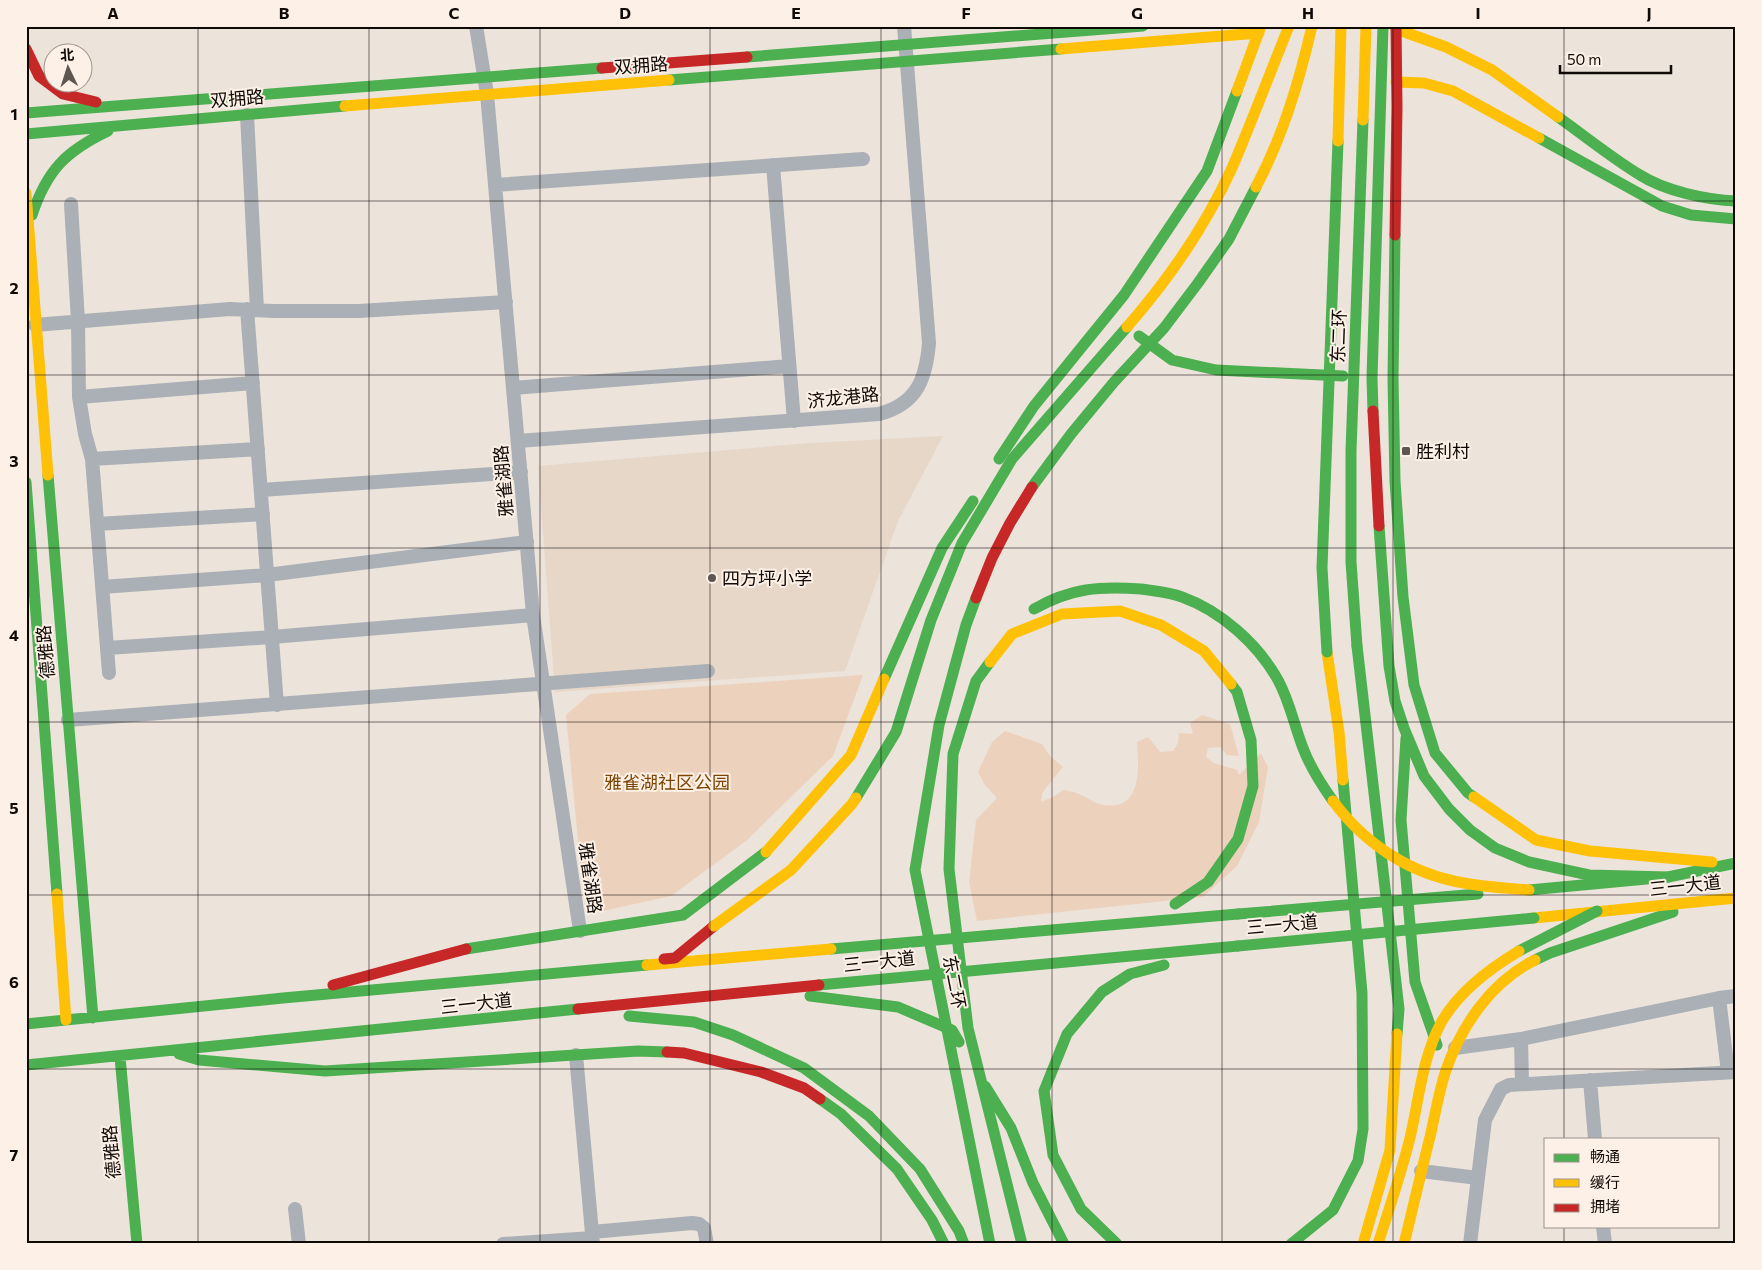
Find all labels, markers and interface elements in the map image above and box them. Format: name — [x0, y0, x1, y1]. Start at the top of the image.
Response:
text: A — [107, 3, 119, 22]
text: B — [279, 3, 290, 22]
text: C — [449, 3, 460, 22]
text: D — [619, 3, 631, 22]
text: E — [791, 3, 801, 22]
text: F — [961, 3, 971, 22]
text: G — [1131, 3, 1143, 22]
text: H — [1302, 3, 1314, 22]
text: I — [1475, 3, 1481, 22]
text: J — [1646, 3, 1652, 22]
north arrow — [42, 42, 92, 92]
scale bar — [1560, 42, 1671, 74]
text: 北 — [59, 46, 75, 64]
text: 50 m — [1567, 50, 1601, 68]
street label: 双拥路 — [613, 52, 669, 78]
street label: 双拥路 — [209, 85, 265, 111]
text: 1 — [10, 104, 18, 123]
text: 2 — [9, 278, 19, 297]
street label: 东二环 — [1326, 309, 1350, 363]
street label: 济龙港路 — [806, 382, 880, 412]
place label: 胜利村 — [1416, 440, 1470, 462]
street label: 雅雀湖路 — [489, 444, 517, 518]
marker: 胜利村 — [1400, 445, 1412, 457]
text: 3 — [9, 451, 19, 470]
place label: 四方坪小学 — [722, 567, 812, 589]
marker: 四方坪小学 — [706, 572, 718, 584]
street label: 德雅路 — [32, 624, 58, 680]
text: 4 — [9, 625, 19, 644]
park label: 雅雀湖社区公园 — [604, 771, 730, 793]
text: 5 — [9, 798, 19, 817]
street label: 雅雀湖路 — [575, 841, 607, 915]
street label: 三一大道 — [1648, 870, 1722, 900]
street label: 三一大道 — [1245, 910, 1319, 938]
street label: 三一大道 — [842, 946, 916, 976]
street label: 东二环 — [939, 953, 971, 1011]
text: 6 — [9, 972, 19, 991]
street label: 三一大道 — [439, 988, 513, 1018]
street label: 德雅路 — [98, 1124, 124, 1180]
legend — [1544, 1138, 1720, 1228]
text: 7 — [10, 1145, 19, 1164]
text: 畅通 — [1590, 1147, 1620, 1165]
text: 缓行 — [1590, 1173, 1620, 1191]
text: 拥堵 — [1590, 1197, 1620, 1215]

